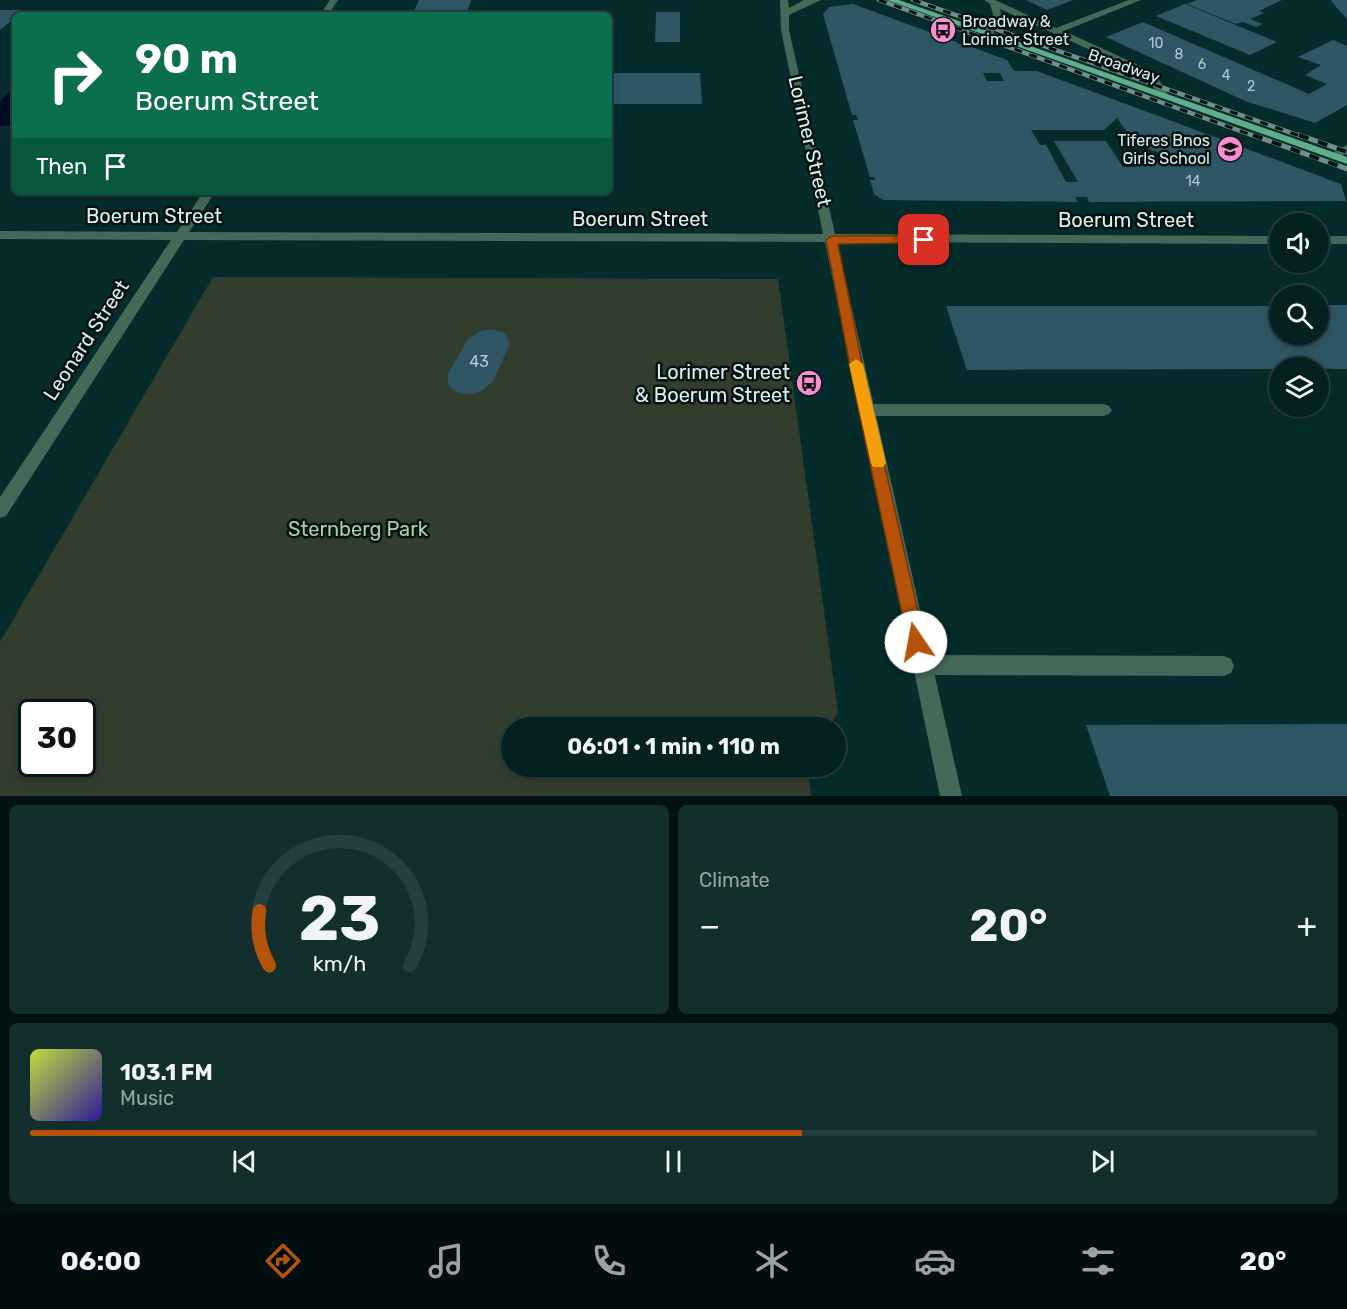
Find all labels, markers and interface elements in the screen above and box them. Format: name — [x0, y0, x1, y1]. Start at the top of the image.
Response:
place label: Broadway & Lorimer Street — [962, 12, 1069, 49]
bus stop icon: Broadway & Lorimer Street — [928, 15, 958, 45]
text: 90 m — [135, 34, 238, 84]
house number: 10 — [1149, 35, 1164, 52]
icon: right — [36, 36, 114, 114]
street label: Broadway — [1086, 45, 1162, 87]
house number: 8 — [1175, 46, 1184, 63]
house number: 6 — [1198, 56, 1206, 73]
house number: 4 — [1222, 67, 1231, 84]
street label: Lorimer Street — [783, 73, 837, 209]
house number: 2 — [1247, 78, 1255, 95]
text: Boerum Street — [135, 85, 319, 117]
place label: Tiferes Bnos Girls School — [1117, 131, 1210, 168]
school or university icon: Tiferes Bnos Girls School — [1215, 134, 1245, 164]
icon: arrive — [99, 150, 132, 183]
text: Then — [36, 153, 87, 180]
house number: 14 — [1186, 173, 1201, 190]
street label: Boerum Street — [86, 204, 222, 228]
street label: Boerum Street — [572, 207, 708, 231]
street label: Boerum Street — [1058, 208, 1194, 232]
map controls — [1269, 213, 1329, 417]
button: sound — [1269, 213, 1329, 273]
pin — [898, 214, 949, 265]
icon: arrive — [907, 223, 940, 256]
street label: Leonard Street — [38, 275, 134, 405]
button: search — [1269, 285, 1329, 345]
house number: 43 — [469, 352, 489, 371]
button: layers — [1269, 357, 1329, 417]
place label: Lorimer Street & Boerum Street — [635, 360, 790, 407]
bus stop icon: Lorimer Street & Boerum Street — [794, 368, 824, 398]
park label: Sternberg Park — [288, 517, 429, 541]
position arrow — [884, 610, 948, 674]
speed limit sign: 30 — [18, 699, 96, 777]
text: 06:01 · 1 min · 110 m — [567, 733, 780, 760]
text: Climate — [699, 868, 770, 892]
text: 23 — [298, 882, 380, 956]
text: 20° — [969, 899, 1048, 952]
text: − — [699, 906, 720, 945]
text: + — [1296, 906, 1317, 945]
text: km/h — [312, 952, 366, 977]
text: 103.1 FM — [120, 1059, 213, 1086]
text: Music — [120, 1086, 174, 1110]
icon: previous — [228, 1145, 261, 1178]
icon: pause — [657, 1145, 690, 1178]
icon: next — [1086, 1145, 1119, 1178]
icon: directions — [262, 1240, 304, 1282]
icon: music — [425, 1240, 467, 1282]
icon: phone — [588, 1240, 630, 1282]
icon: climate — [751, 1240, 793, 1282]
icon: car — [914, 1240, 956, 1282]
icon: filters — [1077, 1240, 1119, 1282]
text: 06:00 — [60, 1245, 141, 1277]
text: 20° — [1239, 1245, 1286, 1277]

